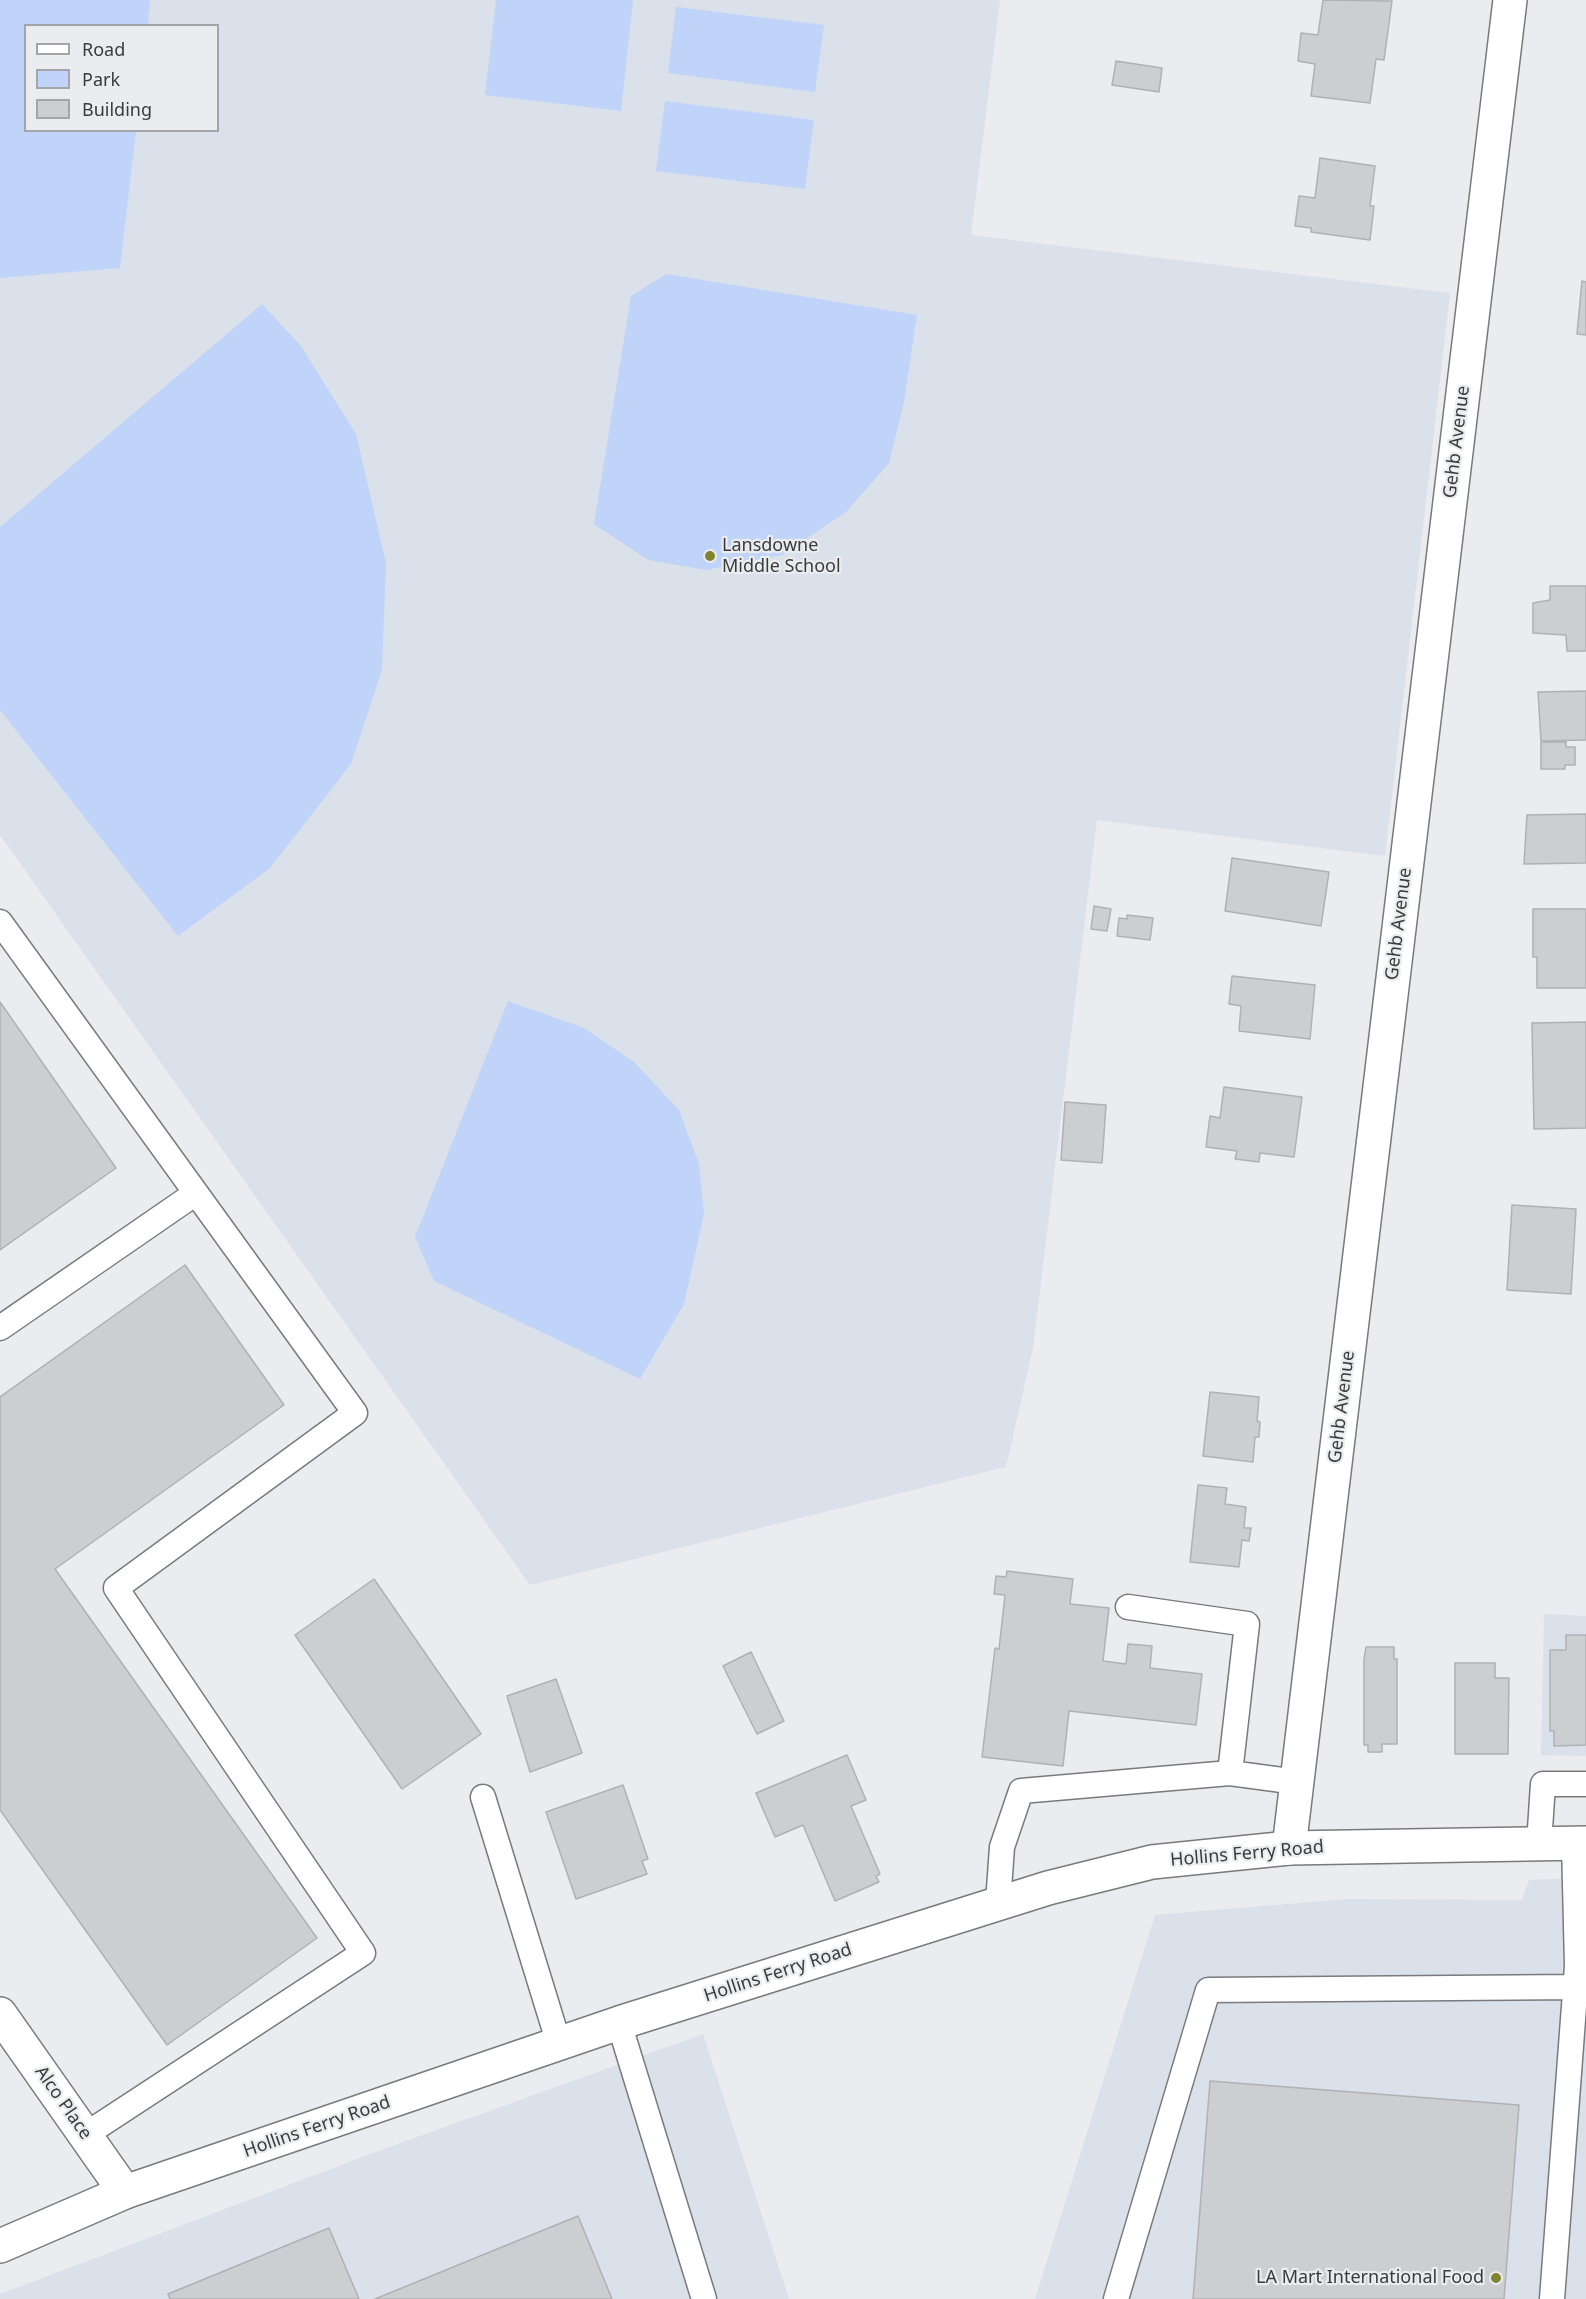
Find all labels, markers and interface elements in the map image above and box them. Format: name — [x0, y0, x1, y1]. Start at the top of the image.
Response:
legend — [24, 24, 219, 132]
text: Road — [82, 37, 125, 61]
text: Park — [82, 67, 120, 91]
text: Building — [82, 97, 152, 121]
street label: Gehb Avenue — [1439, 384, 1475, 500]
place label: Lansdowne Middle School — [722, 535, 841, 578]
marker: Lansdowne Middle School — [703, 549, 717, 563]
street label: Gehb Avenue — [1381, 866, 1417, 982]
street label: Gehb Avenue — [1324, 1349, 1360, 1465]
street label: Hollins Ferry Road — [1169, 1837, 1325, 1871]
street label: Hollins Ferry Road — [701, 1939, 855, 2007]
street label: Alco Place — [30, 2062, 96, 2144]
street label: Hollins Ferry Road — [241, 2092, 393, 2162]
place label: LA Mart International Food — [1256, 2267, 1484, 2289]
marker: LA Mart International Food — [1489, 2271, 1503, 2285]

